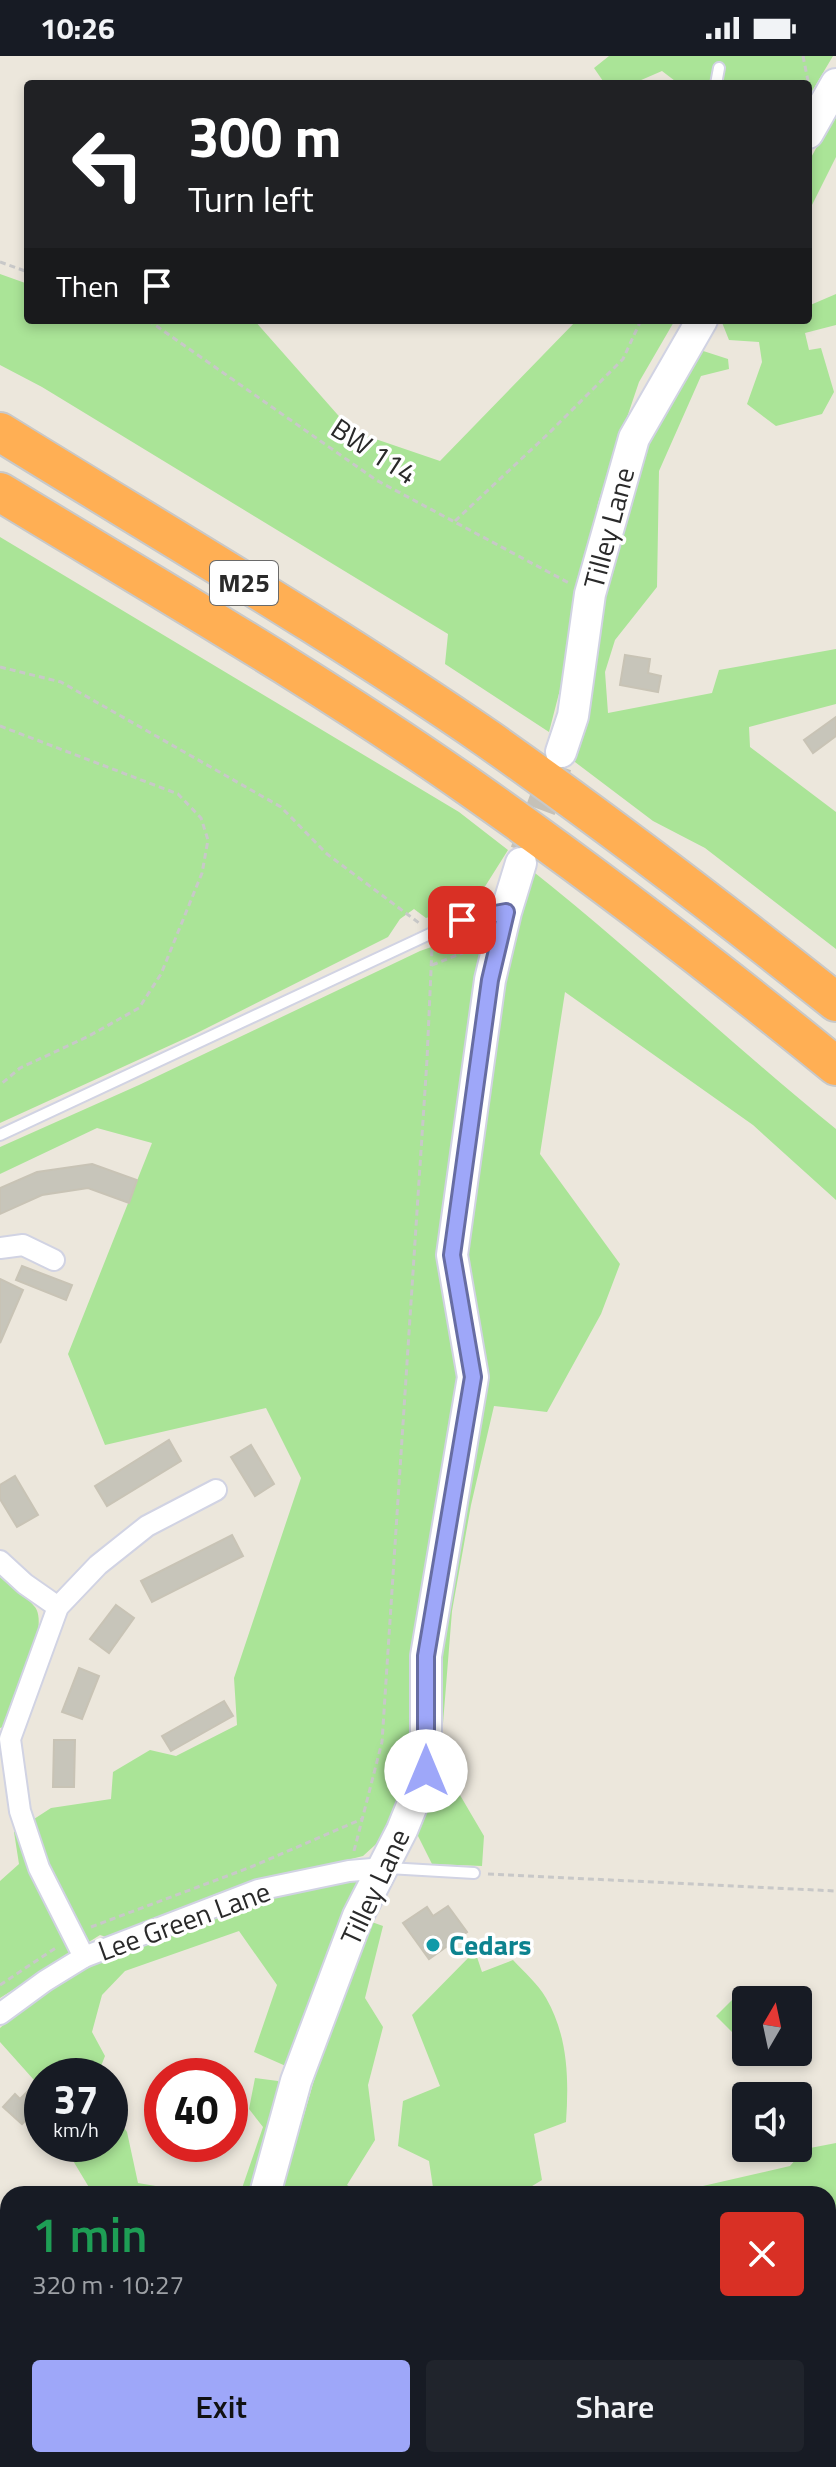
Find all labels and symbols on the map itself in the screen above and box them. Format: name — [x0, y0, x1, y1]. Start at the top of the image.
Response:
street label: BW 114 — [323, 407, 426, 495]
street label: Tilley Lane — [572, 462, 645, 593]
road number: M25 — [210, 561, 278, 605]
pin — [428, 886, 496, 954]
position arrow — [384, 1729, 468, 1813]
street label: Tilley Lane — [329, 1822, 420, 1952]
street label: Lee Green Lane — [92, 1869, 276, 1972]
place label: Cedars — [449, 1923, 532, 1966]
marker: Cedars — [424, 1936, 442, 1954]
north arrow — [732, 1986, 812, 2066]
speed limit sign: 40 — [144, 2058, 248, 2162]

